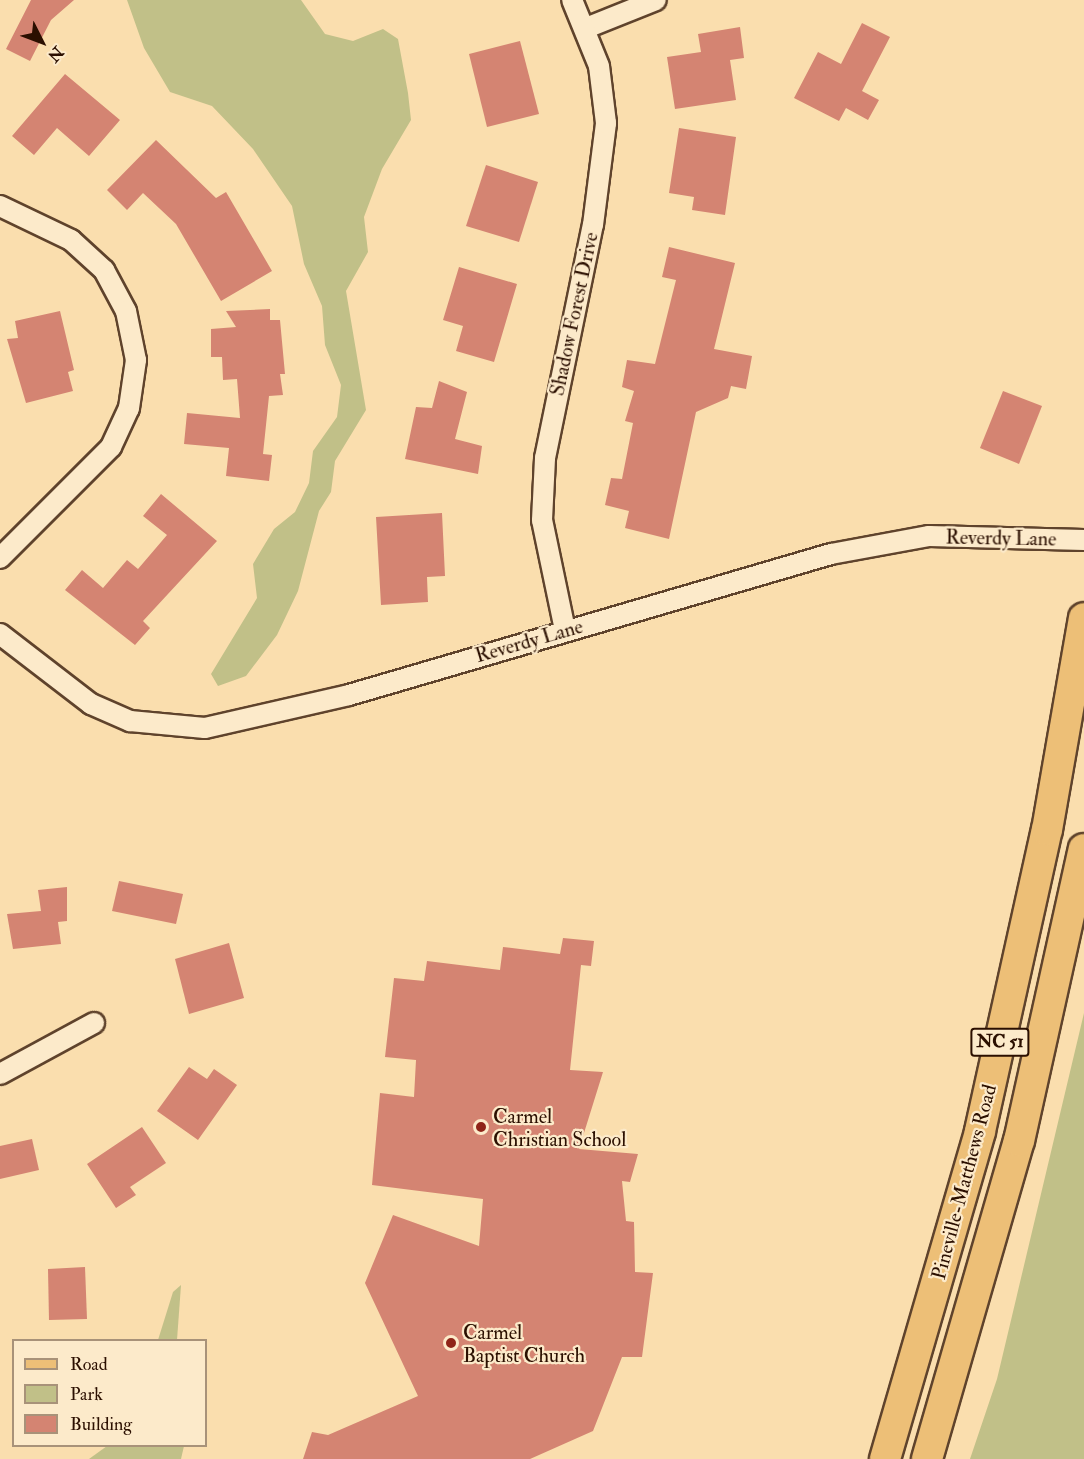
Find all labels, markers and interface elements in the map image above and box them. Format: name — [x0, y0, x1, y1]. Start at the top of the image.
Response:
north arrow — [12, 12, 72, 72]
text: N — [43, 42, 68, 66]
street label: Shadow Forest Drive — [545, 230, 603, 398]
street label: Reverdy Lane — [945, 525, 1057, 551]
street label: Reverdy Lane — [472, 614, 586, 668]
road number: NC 51 — [970, 1027, 1030, 1057]
street label: Pineville-Matthews Road — [926, 1082, 1002, 1282]
place label: Carmel Christian School — [493, 1104, 626, 1151]
marker: Carmel Christian School — [474, 1120, 488, 1134]
place label: Carmel Baptist Church — [463, 1320, 585, 1367]
marker: Carmel Baptist Church — [444, 1336, 458, 1350]
legend — [12, 1339, 207, 1447]
text: Road — [70, 1353, 108, 1376]
text: Park — [70, 1383, 103, 1406]
text: Building — [70, 1413, 132, 1436]

